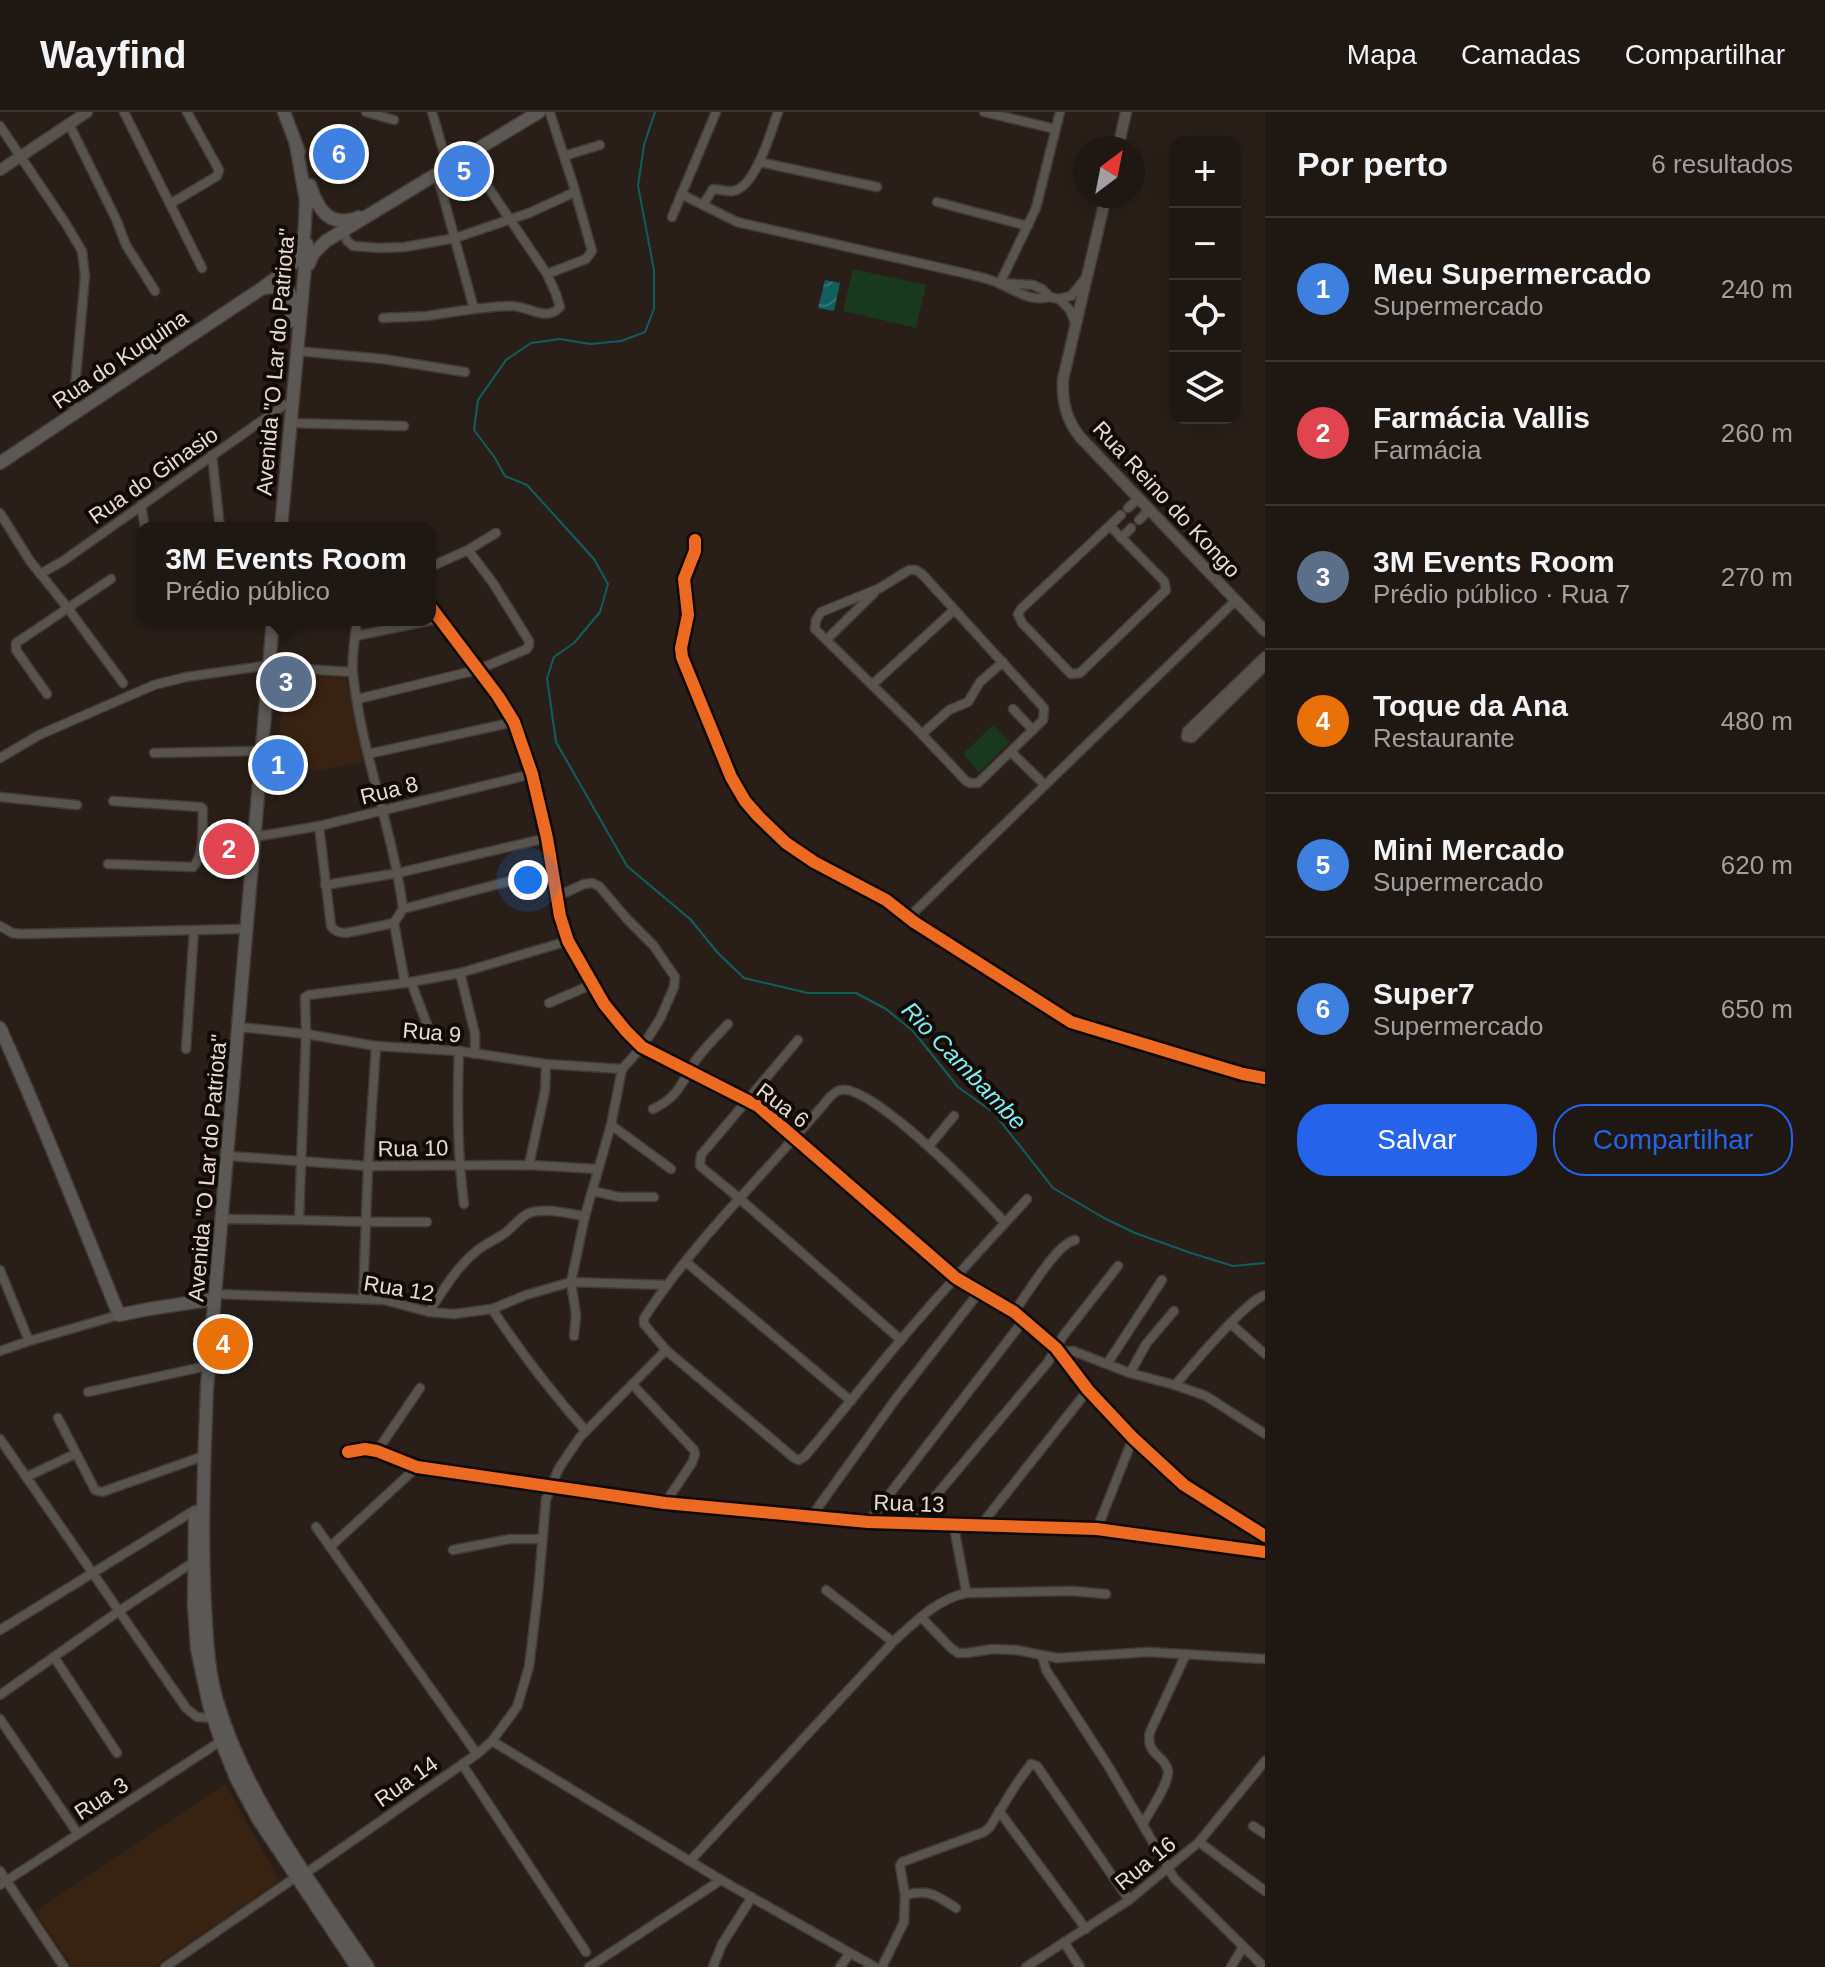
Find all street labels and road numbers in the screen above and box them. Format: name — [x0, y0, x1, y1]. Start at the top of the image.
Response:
street label: Avenida "O Lar do Patriota" — [251, 227, 300, 497]
street label: Rua do Kuquina — [48, 305, 193, 414]
street label: Rua Reino do Kongo — [1088, 416, 1245, 583]
street label: Rua do Ginasio — [84, 422, 223, 529]
street label: Rua 8 — [358, 771, 421, 810]
street label: Rua 9 — [402, 1017, 462, 1048]
street label: Avenida "O Lar do Patriota" — [183, 1033, 232, 1303]
street label: Rua 6 — [752, 1078, 814, 1133]
street label: Rua 10 — [377, 1135, 449, 1162]
street label: Rua 12 — [362, 1271, 436, 1306]
street label: Rua 13 — [873, 1490, 945, 1517]
street label: Rua 14 — [370, 1751, 443, 1812]
street label: Rua 3 — [70, 1772, 133, 1825]
street label: Rua 16 — [1110, 1831, 1181, 1895]

